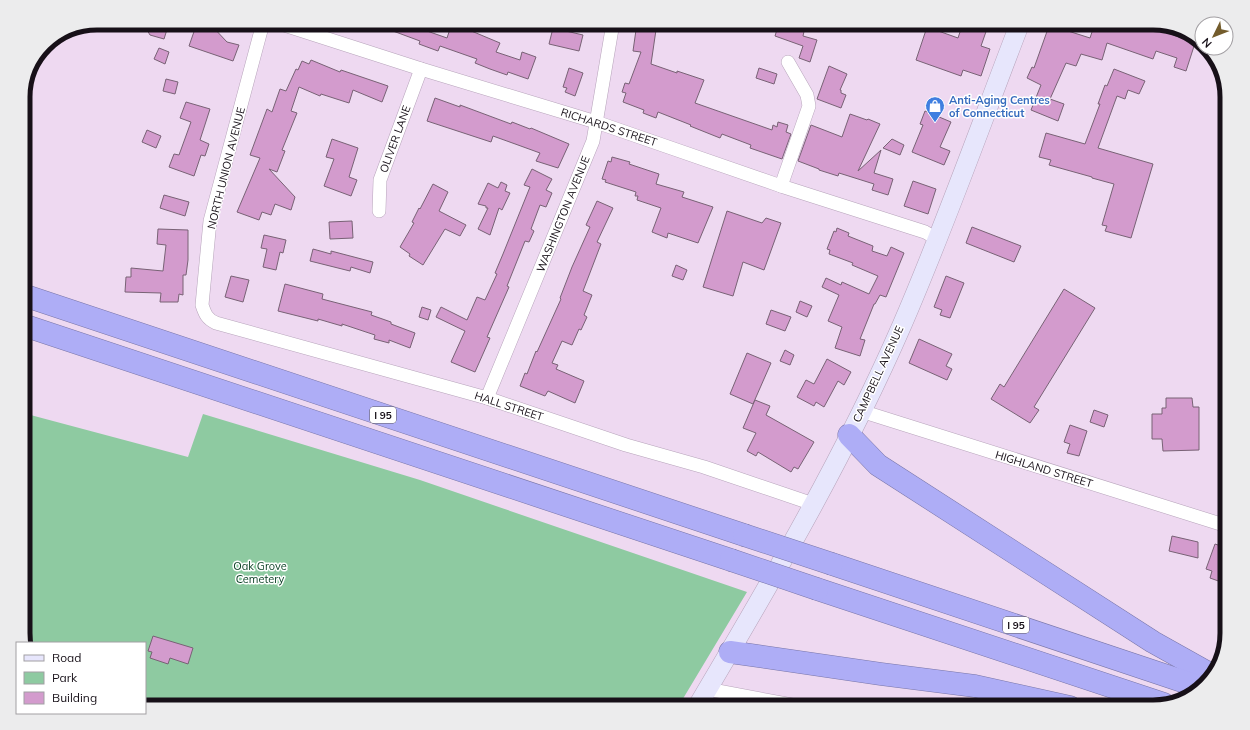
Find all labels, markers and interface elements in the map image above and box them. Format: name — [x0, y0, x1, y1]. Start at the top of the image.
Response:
north arrow — [1194, 16, 1234, 56]
text: N — [1199, 35, 1215, 51]
place label: Anti-Aging Centres of Connecticut — [949, 93, 1050, 120]
shop icon: Anti-Aging Centres of Connecticut — [924, 95, 946, 123]
street label: OLIVER LANE — [376, 103, 414, 175]
street label: RICHARDS STREET — [559, 105, 659, 149]
street label: NORTH UNION AVENUE — [204, 106, 248, 230]
street label: WASHINGTON AVENUE — [533, 154, 593, 274]
street label: CAMPBELL AVENUE — [849, 323, 907, 425]
street label: HALL STREET — [473, 388, 546, 424]
road number: I 95 — [370, 407, 396, 423]
street label: HIGHLAND STREET — [994, 447, 1095, 491]
park label: Oak Grove Cemetery — [233, 559, 287, 586]
road number: I 95 — [1003, 617, 1029, 633]
legend — [16, 642, 146, 714]
text: Road — [52, 650, 81, 665]
text: Park — [52, 670, 78, 685]
text: Building — [52, 690, 97, 705]

